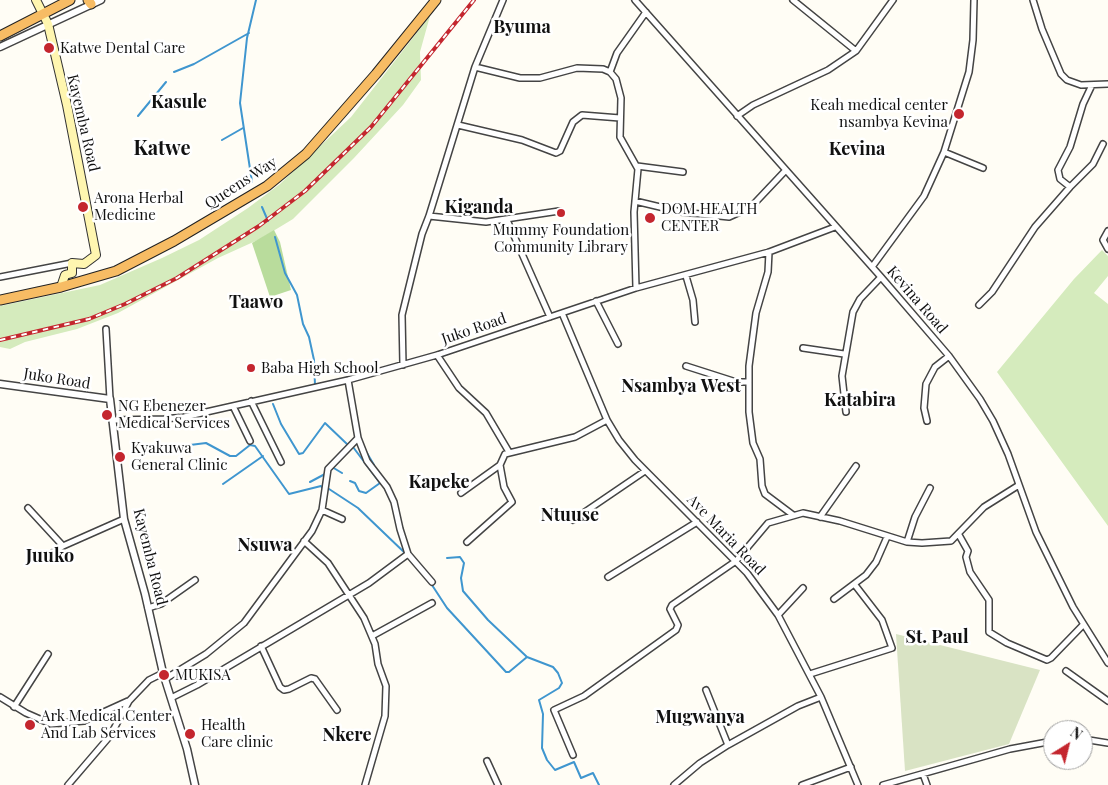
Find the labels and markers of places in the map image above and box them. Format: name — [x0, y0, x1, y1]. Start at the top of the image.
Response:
place label: Katwe Dental Care — [60, 39, 185, 57]
marker: Katwe Dental Care — [42, 41, 56, 55]
place label: Keah medical center nsambya Kevina — [810, 96, 948, 131]
marker: Keah medical center nsambya Kevina — [952, 107, 966, 121]
place label: Arona Herbal Medicine — [94, 189, 183, 224]
marker: Arona Herbal Medicine — [76, 200, 90, 214]
place label: DOM HEALTH CENTER — [661, 200, 758, 235]
marker: Mummy Foundation Community Library — [555, 207, 567, 219]
marker: DOM HEALTH CENTER — [643, 211, 657, 225]
place label: Mummy Foundation Community Library — [493, 221, 629, 256]
place label: Baba High School — [261, 359, 378, 377]
marker: Baba High School — [245, 362, 257, 374]
place label: NG Ebenezer Medical Services — [118, 397, 230, 432]
marker: NG Ebenezer Medical Services — [100, 408, 114, 422]
place label: Kyakuwa General Clinic — [131, 439, 227, 474]
marker: Kyakuwa General Clinic — [113, 450, 127, 464]
place label: MUKISA — [175, 666, 231, 684]
marker: MUKISA — [157, 668, 171, 682]
place label: Ark Medical Center And Lab Services — [41, 707, 172, 742]
place label: Health Care clinic — [201, 716, 273, 751]
marker: Ark Medical Center And Lab Services — [23, 718, 37, 732]
marker: Health Care clinic — [183, 727, 197, 741]

